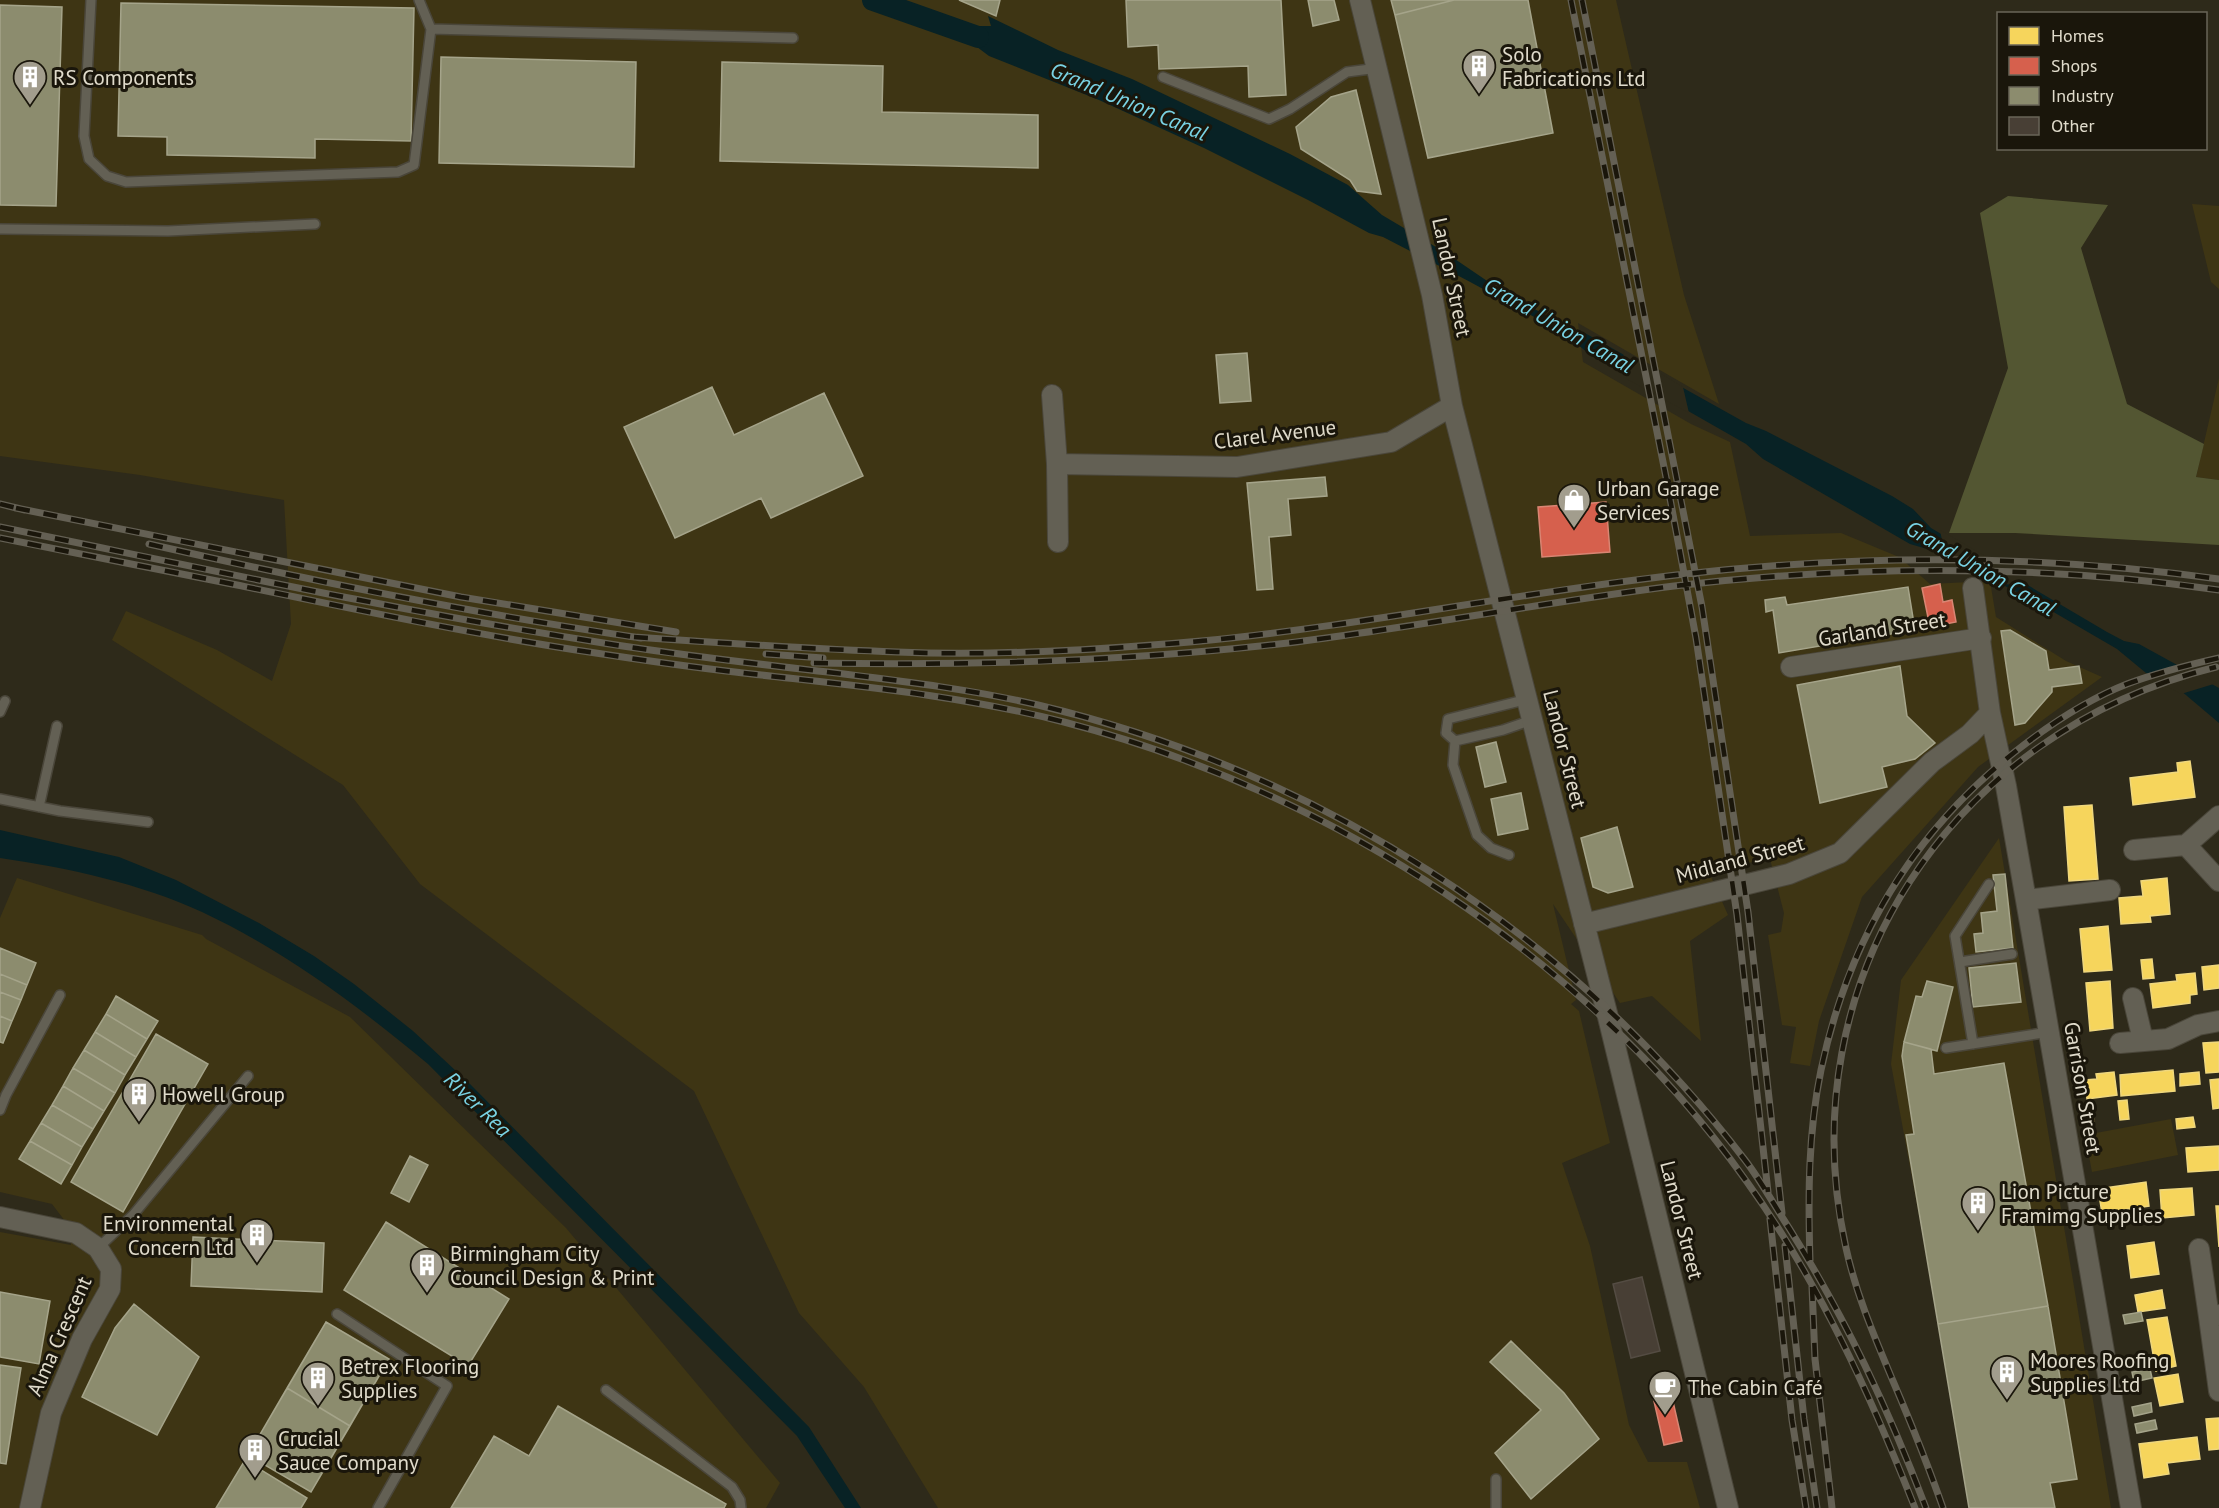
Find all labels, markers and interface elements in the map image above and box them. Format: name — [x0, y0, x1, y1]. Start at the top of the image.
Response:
legend — [1997, 12, 2207, 150]
text: Homes — [2051, 24, 2104, 47]
place label: Solo Fabrications Ltd — [1502, 41, 1646, 92]
building icon: Solo Fabrications Ltd — [1461, 48, 1497, 95]
text: Shops — [2051, 54, 2097, 77]
water label: Grand Union Canal — [1046, 55, 1212, 147]
building icon: RS Components — [12, 59, 48, 106]
place label: RS Components — [53, 64, 194, 91]
text: Industry — [2051, 84, 2114, 107]
text: Other — [2051, 114, 2095, 137]
street label: Landor Street — [1426, 215, 1478, 339]
water label: Grand Union Canal — [1479, 271, 1639, 379]
street label: Clarel Avenue — [1212, 413, 1338, 455]
place label: Urban Garage Services — [1597, 475, 1719, 526]
shop icon: Urban Garage Services — [1556, 482, 1592, 529]
water label: Grand Union Canal — [1901, 514, 2061, 622]
street label: Garland Street — [1816, 606, 1948, 652]
street label: Landor Street — [1537, 687, 1593, 811]
street label: Midland Street — [1673, 829, 1807, 889]
street label: Garrison Street — [2058, 1020, 2108, 1156]
water label: River Rea — [438, 1065, 518, 1143]
building icon: Howell Group — [121, 1076, 157, 1123]
place label: Howell Group — [162, 1081, 285, 1108]
street label: Landor Street — [1654, 1158, 1710, 1282]
place label: Lion Picture Framimg Supplies — [2001, 1178, 2163, 1229]
building icon: Lion Picture Framimg Supplies — [1960, 1185, 1996, 1232]
place label: Environmental Concern Ltd — [103, 1210, 234, 1261]
building icon: Environmental Concern Ltd — [239, 1217, 275, 1264]
place label: Birmingham City Council Design & Print — [450, 1240, 654, 1291]
building icon: Birmingham City Council Design & Print — [409, 1247, 445, 1294]
street label: Alma Crescent — [21, 1272, 97, 1400]
place label: Moores Roofing Supplies Ltd — [2030, 1347, 2169, 1398]
place label: Betrex Flooring Supplies — [341, 1353, 479, 1404]
building icon: Moores Roofing Supplies Ltd — [1989, 1354, 2025, 1401]
building icon: Betrex Flooring Supplies — [300, 1360, 336, 1407]
cafe icon: The Cabin Café — [1647, 1369, 1683, 1416]
place label: The Cabin Café — [1688, 1374, 1823, 1401]
place label: Crucial Sauce Company — [278, 1425, 419, 1476]
building icon: Crucial Sauce Company — [237, 1432, 273, 1479]

